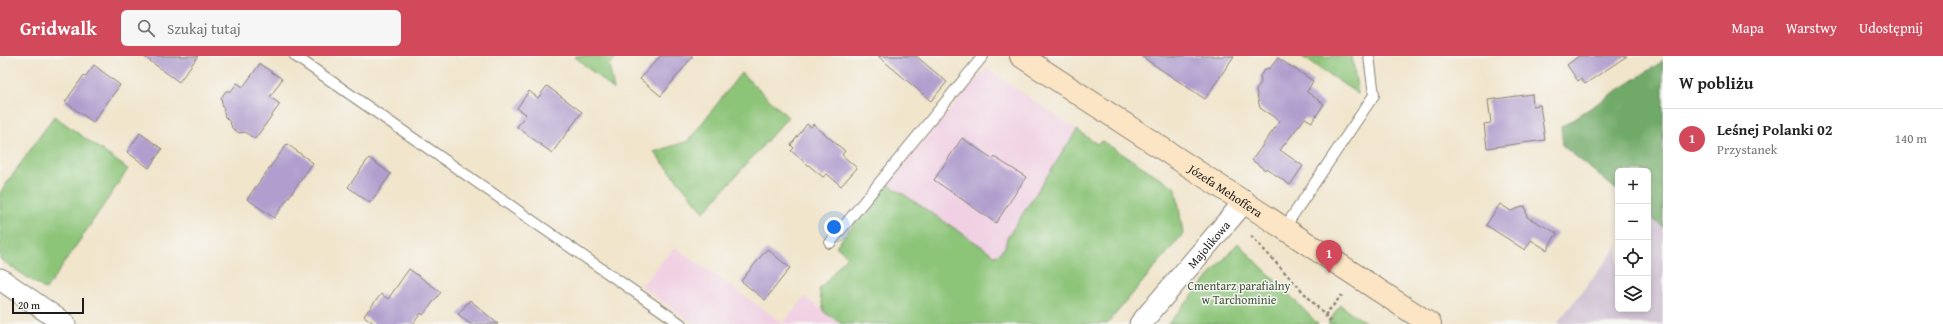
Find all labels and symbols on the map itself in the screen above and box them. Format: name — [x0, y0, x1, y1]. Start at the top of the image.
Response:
street label: Józefa Mehoffera — [1184, 159, 1266, 221]
your location — [824, 217, 844, 237]
street label: Majolikowa — [1183, 217, 1234, 272]
pin: 1 — [1316, 240, 1342, 273]
park label: Cmentarz parafialny w Tarchominie — [1187, 277, 1291, 308]
scale bar — [12, 296, 84, 315]

